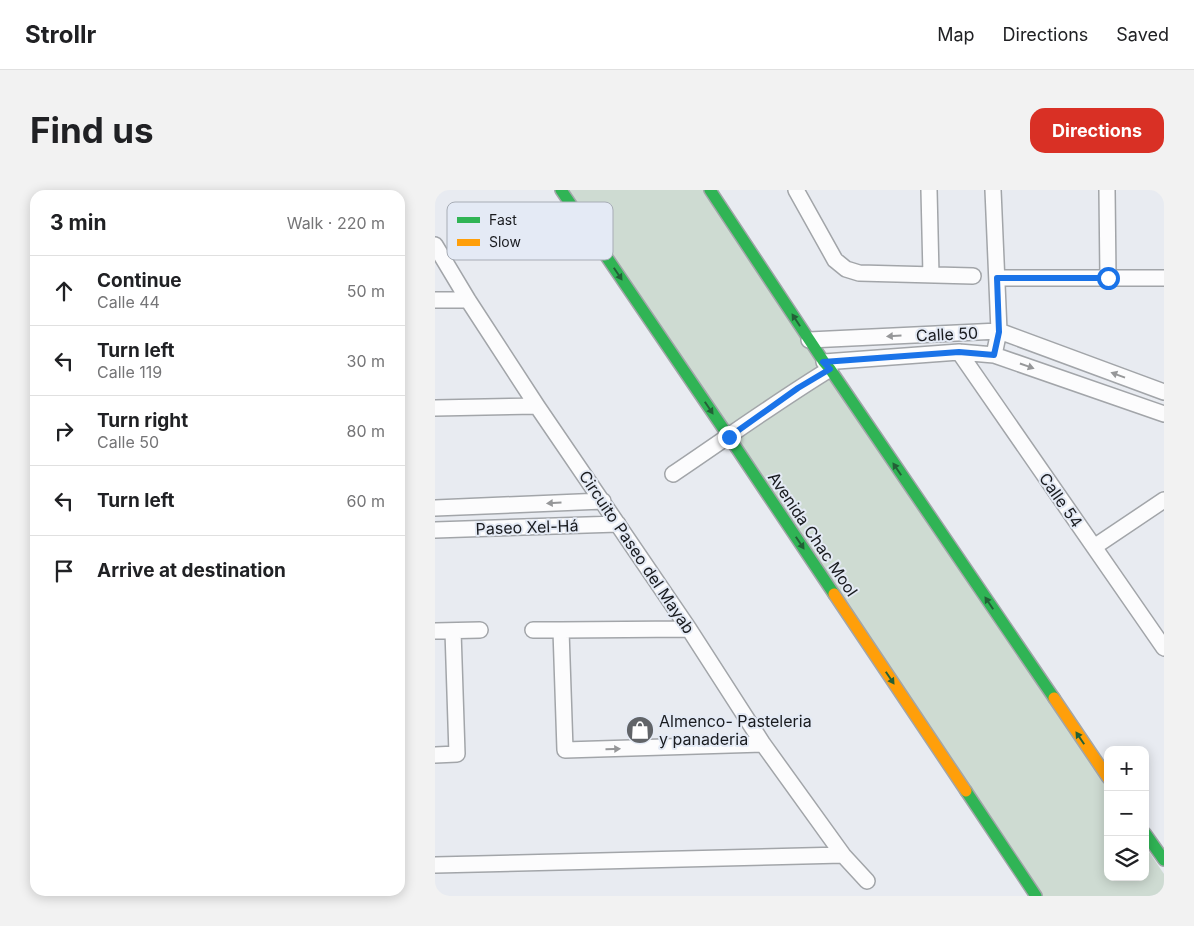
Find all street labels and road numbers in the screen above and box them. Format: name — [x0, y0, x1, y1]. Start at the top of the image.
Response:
street label: Calle 50 — [915, 322, 979, 346]
street label: Circuito Paseo del Mayab — [575, 467, 699, 637]
street label: Avenida Chac Mool — [764, 468, 862, 600]
street label: Calle 54 — [1035, 469, 1087, 531]
street label: Paseo Xel-Há — [475, 515, 579, 539]

